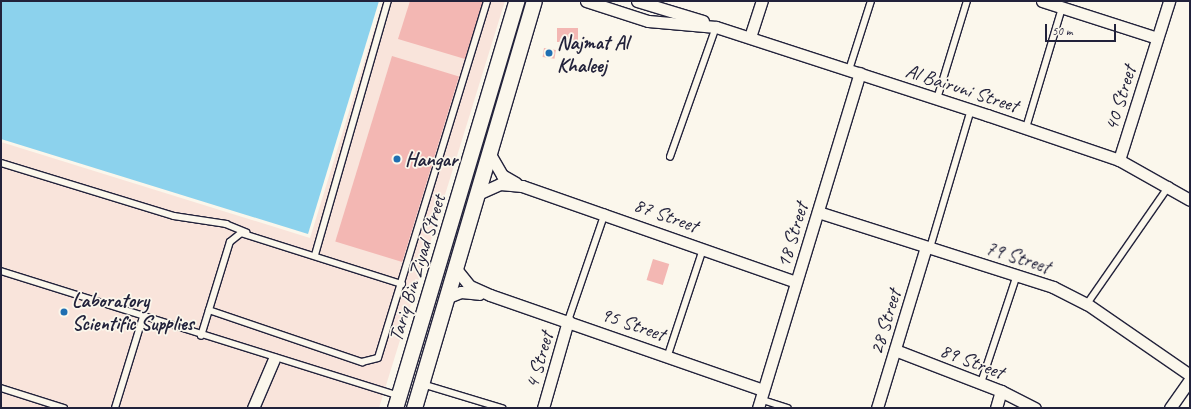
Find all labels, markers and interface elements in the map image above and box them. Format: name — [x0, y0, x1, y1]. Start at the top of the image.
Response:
scale bar — [1047, 16, 1118, 42]
text: 50 m — [1052, 23, 1072, 39]
place label: Najmat Al Khaleej — [557, 30, 628, 77]
marker: Najmat Al Khaleej — [544, 48, 554, 58]
street label: Al Bairuni Street — [903, 59, 1021, 117]
street label: 40 Street — [1099, 63, 1141, 133]
place label: Hangar — [405, 147, 457, 171]
marker: Hangar — [392, 154, 402, 164]
street label: Tariq Bin Ziyad Street — [383, 191, 451, 345]
street label: 87 Street — [631, 192, 701, 238]
street label: 18 Street — [771, 200, 813, 270]
street label: 79 Street — [983, 235, 1053, 279]
street label: 28 Street — [864, 287, 906, 357]
place label: Laboratory Scientific Supplies — [72, 288, 194, 335]
street label: 95 Street — [598, 302, 668, 346]
marker: Laboratory Scientific Supplies — [59, 307, 69, 317]
street label: 4 Street — [520, 329, 558, 391]
street label: 89 Street — [937, 338, 1007, 384]

